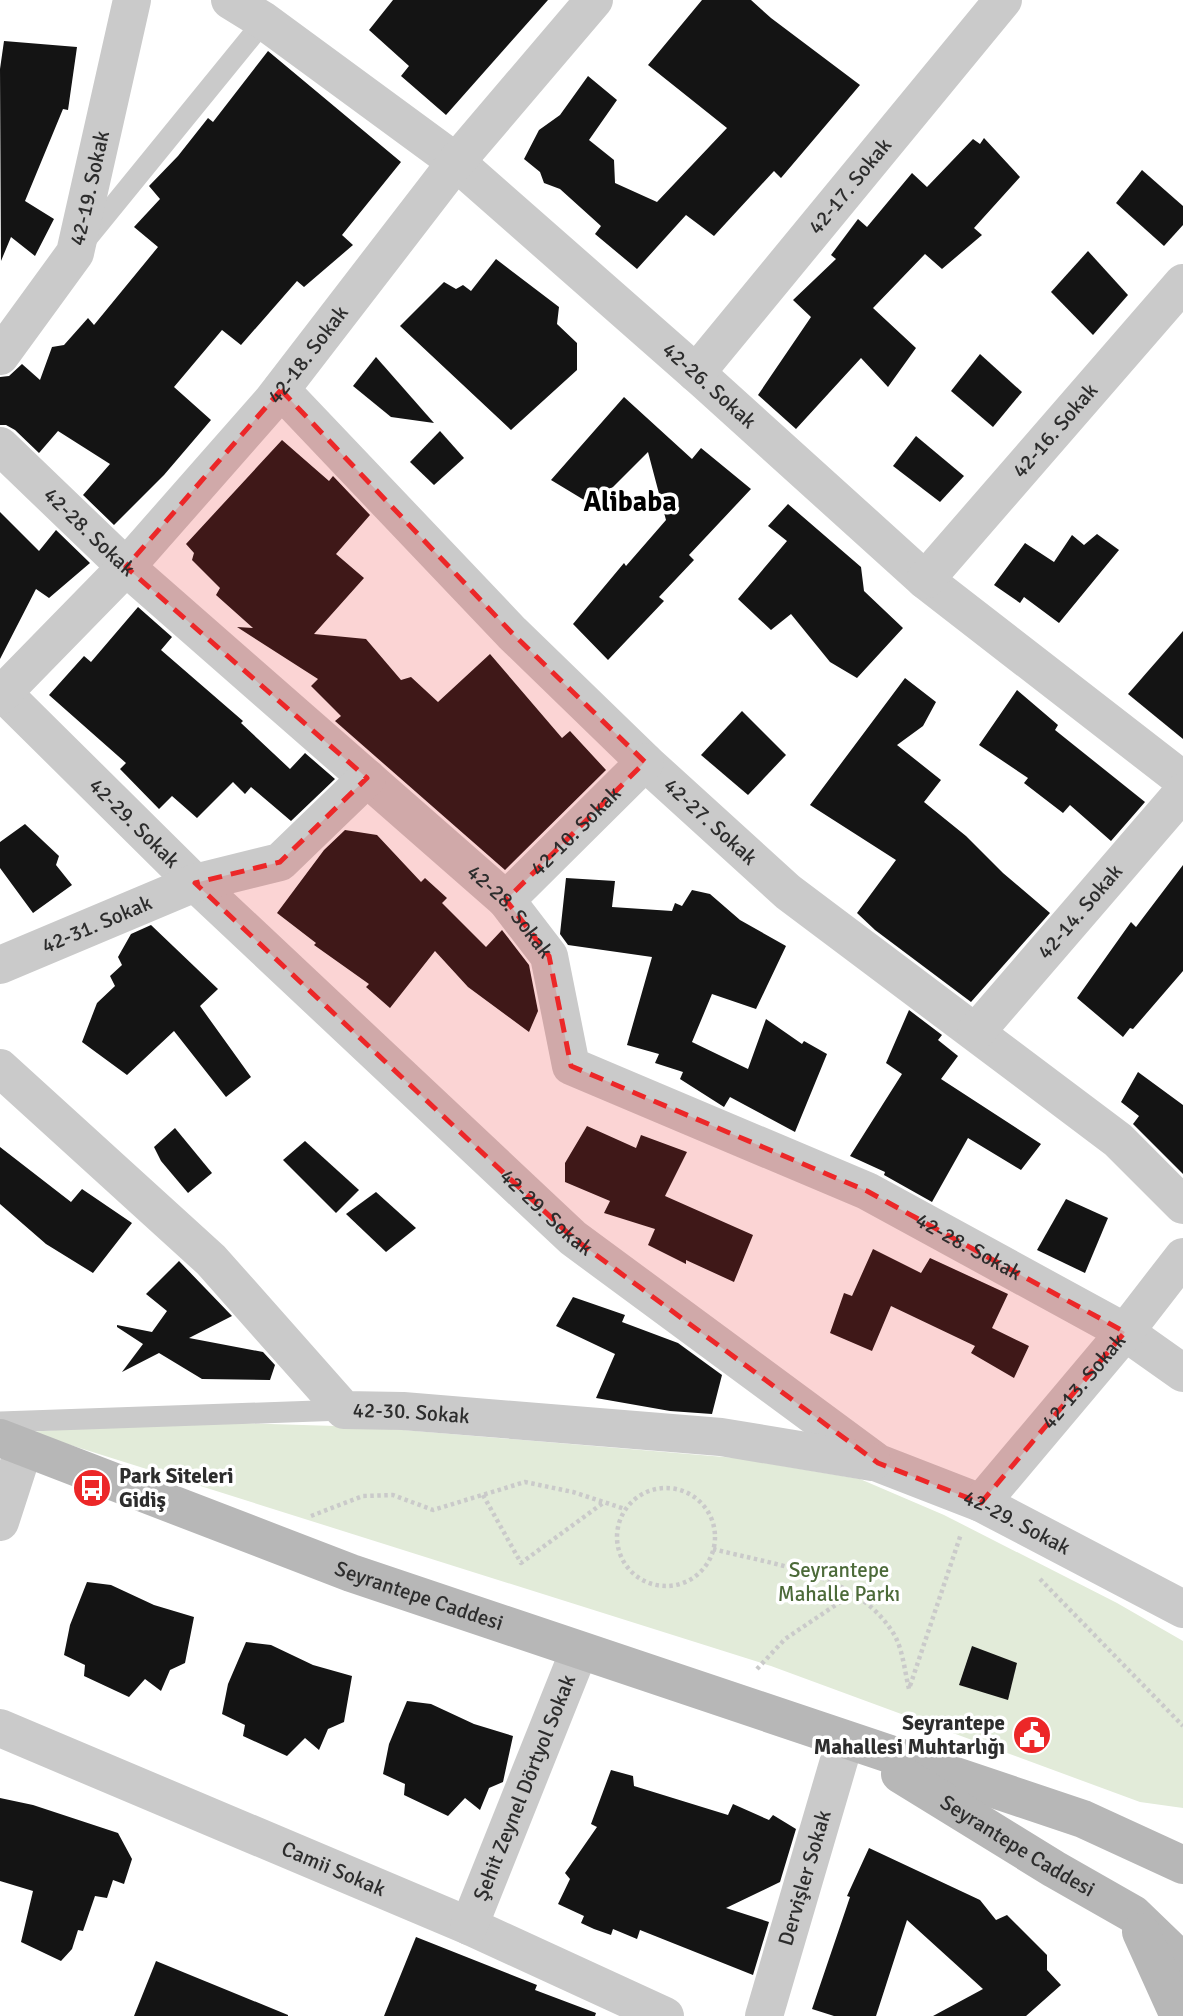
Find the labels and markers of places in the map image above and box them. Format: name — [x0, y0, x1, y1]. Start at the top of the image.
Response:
place label: Park Siteleri Gidiş — [119, 1463, 233, 1513]
bus stop icon: Park Siteleri Gidiş — [71, 1467, 113, 1509]
place label: Seyrantepe Mahallesi Muhtarlığı — [814, 1710, 1005, 1760]
public building icon: Seyrantepe Mahallesi Muhtarlığı — [1011, 1714, 1053, 1756]

